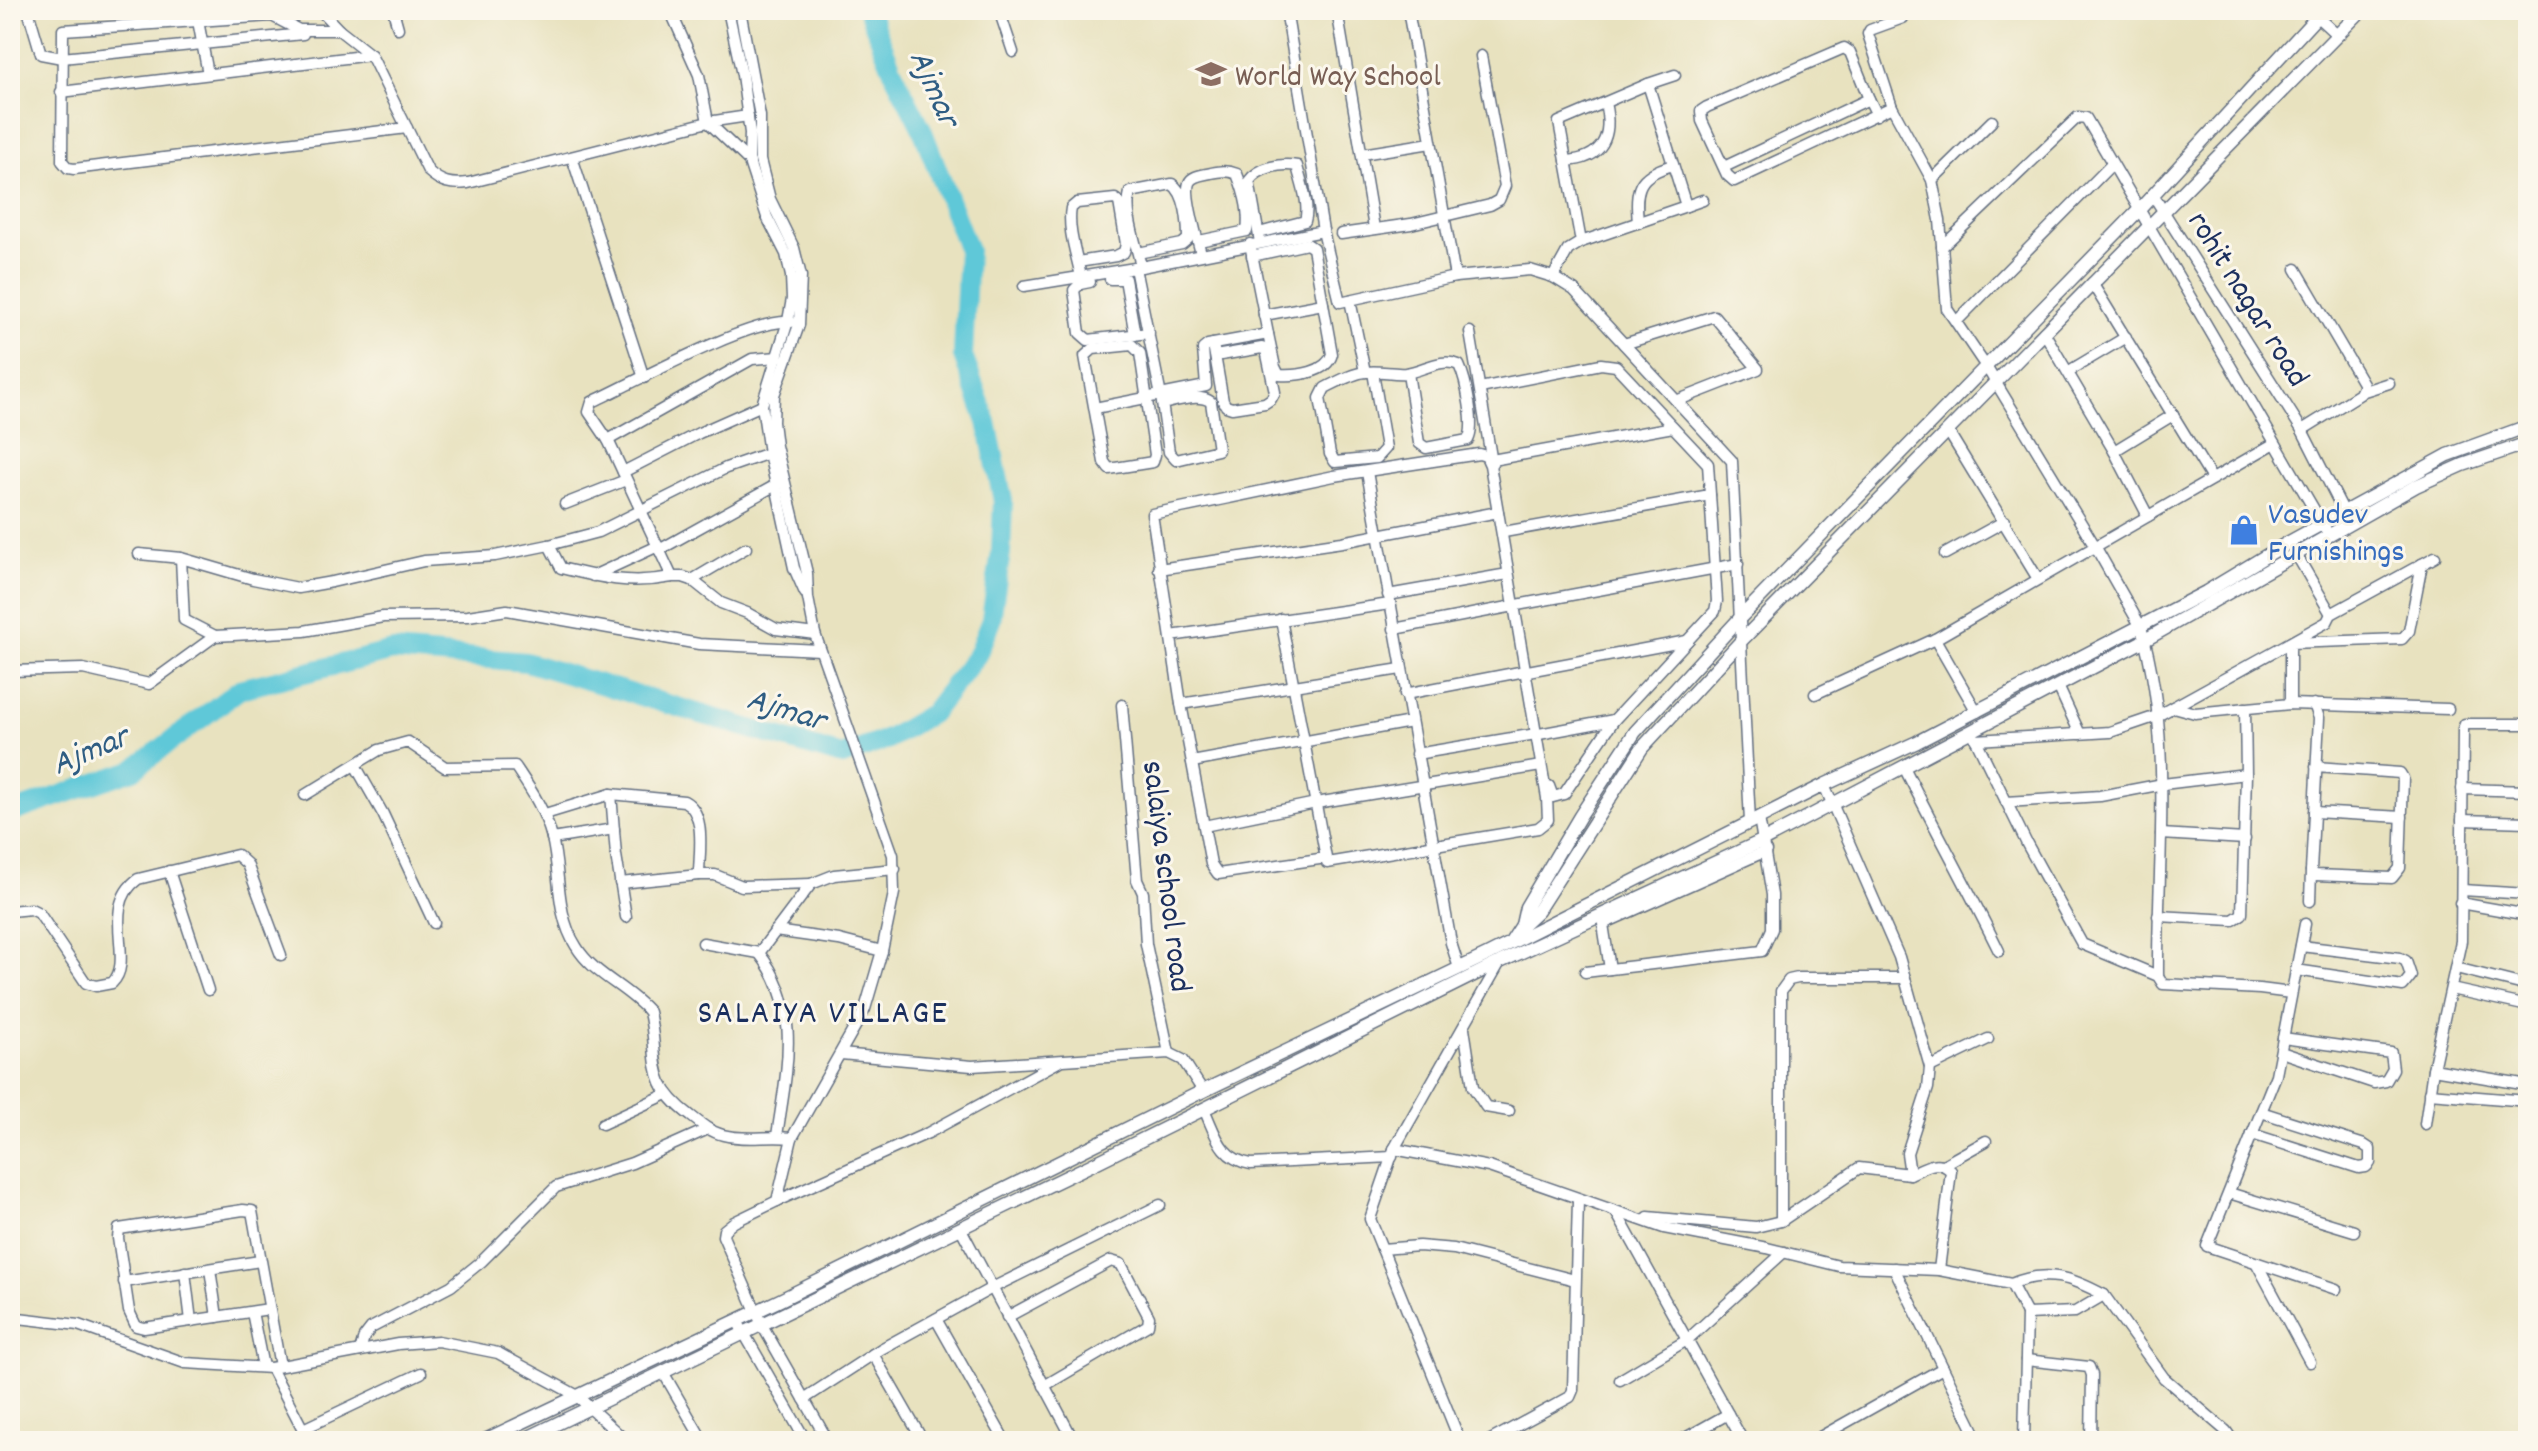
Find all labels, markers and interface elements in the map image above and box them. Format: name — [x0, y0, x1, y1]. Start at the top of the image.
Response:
water label: Ajmar — [893, 43, 972, 139]
place label: World Way School — [1235, 56, 1441, 102]
school or university icon: World Way School — [1194, 57, 1228, 91]
street label: rohit nagar road — [2173, 204, 2318, 398]
place label: Vasudev Furnishings — [2268, 494, 2405, 577]
shop icon: Vasudev Furnishings — [2227, 513, 2261, 547]
water label: Ajmar — [740, 677, 834, 748]
water label: Ajmar — [45, 714, 140, 791]
street label: salaiya school road — [1127, 758, 1201, 995]
district label: SALAIYA VILLAGE — [697, 991, 949, 1040]

